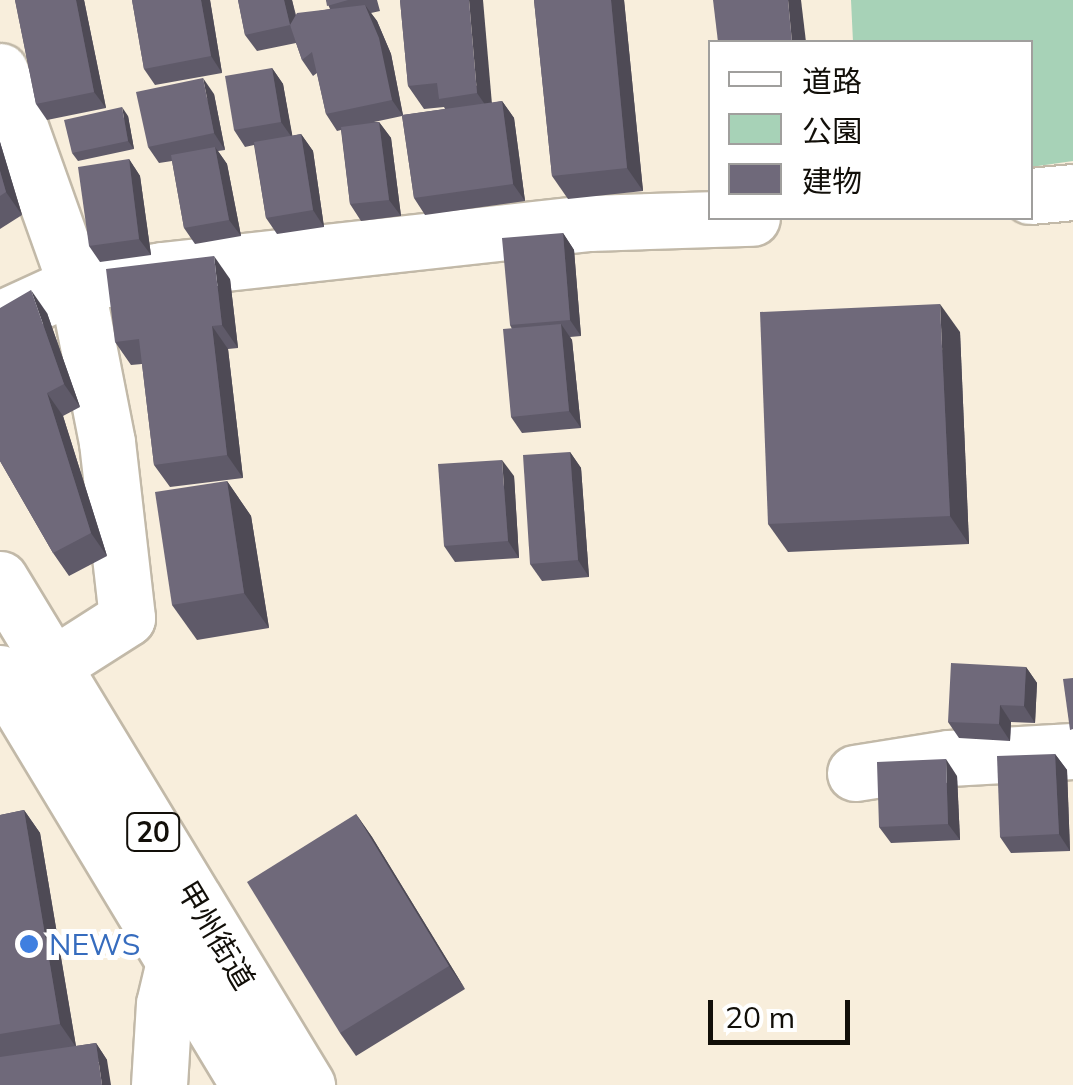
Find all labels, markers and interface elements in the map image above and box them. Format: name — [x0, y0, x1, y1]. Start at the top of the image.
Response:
legend — [708, 40, 1033, 220]
text: 道路 — [802, 62, 862, 100]
text: 公園 — [802, 112, 862, 150]
text: 建物 — [802, 162, 862, 200]
road number: 20 — [126, 809, 180, 855]
street label: 甲州街道 — [170, 874, 262, 996]
place label: NEWS — [49, 926, 141, 962]
marker: NEWS — [18, 933, 40, 955]
scale bar — [713, 980, 856, 1042]
text: 20 m — [725, 998, 795, 1036]

